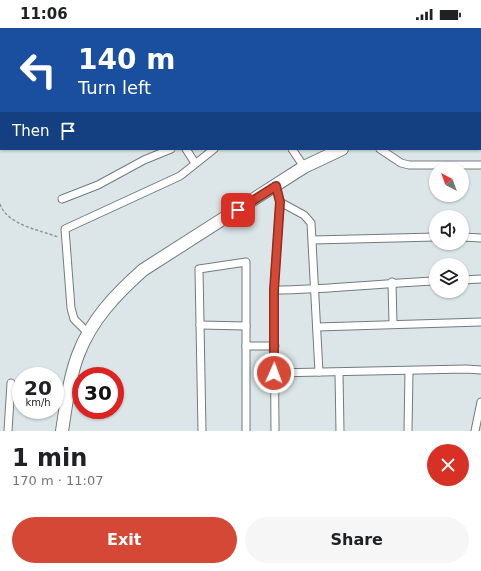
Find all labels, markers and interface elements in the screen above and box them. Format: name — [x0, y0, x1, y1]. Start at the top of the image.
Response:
text: 11:06 — [20, 5, 68, 23]
text: 140 m — [78, 43, 175, 76]
icon: left — [12, 44, 64, 96]
text: Turn left — [78, 77, 151, 98]
icon: arrive — [57, 120, 79, 142]
text: Then — [12, 122, 49, 140]
north arrow — [429, 162, 469, 202]
map controls — [429, 162, 469, 298]
pin — [221, 193, 255, 227]
icon: arrive — [227, 199, 249, 221]
button: sound — [429, 210, 469, 250]
button: layers — [429, 258, 469, 298]
position arrow — [253, 352, 295, 394]
speed limit sign: 30 — [72, 367, 124, 419]
text: 20 — [24, 376, 52, 400]
text: km/h — [25, 397, 51, 408]
text: 1 min — [12, 444, 87, 472]
button: close — [427, 444, 469, 486]
text: 170 m · 11:07 — [12, 473, 103, 488]
button: Exit — [12, 517, 237, 563]
button: Share — [245, 517, 469, 563]

